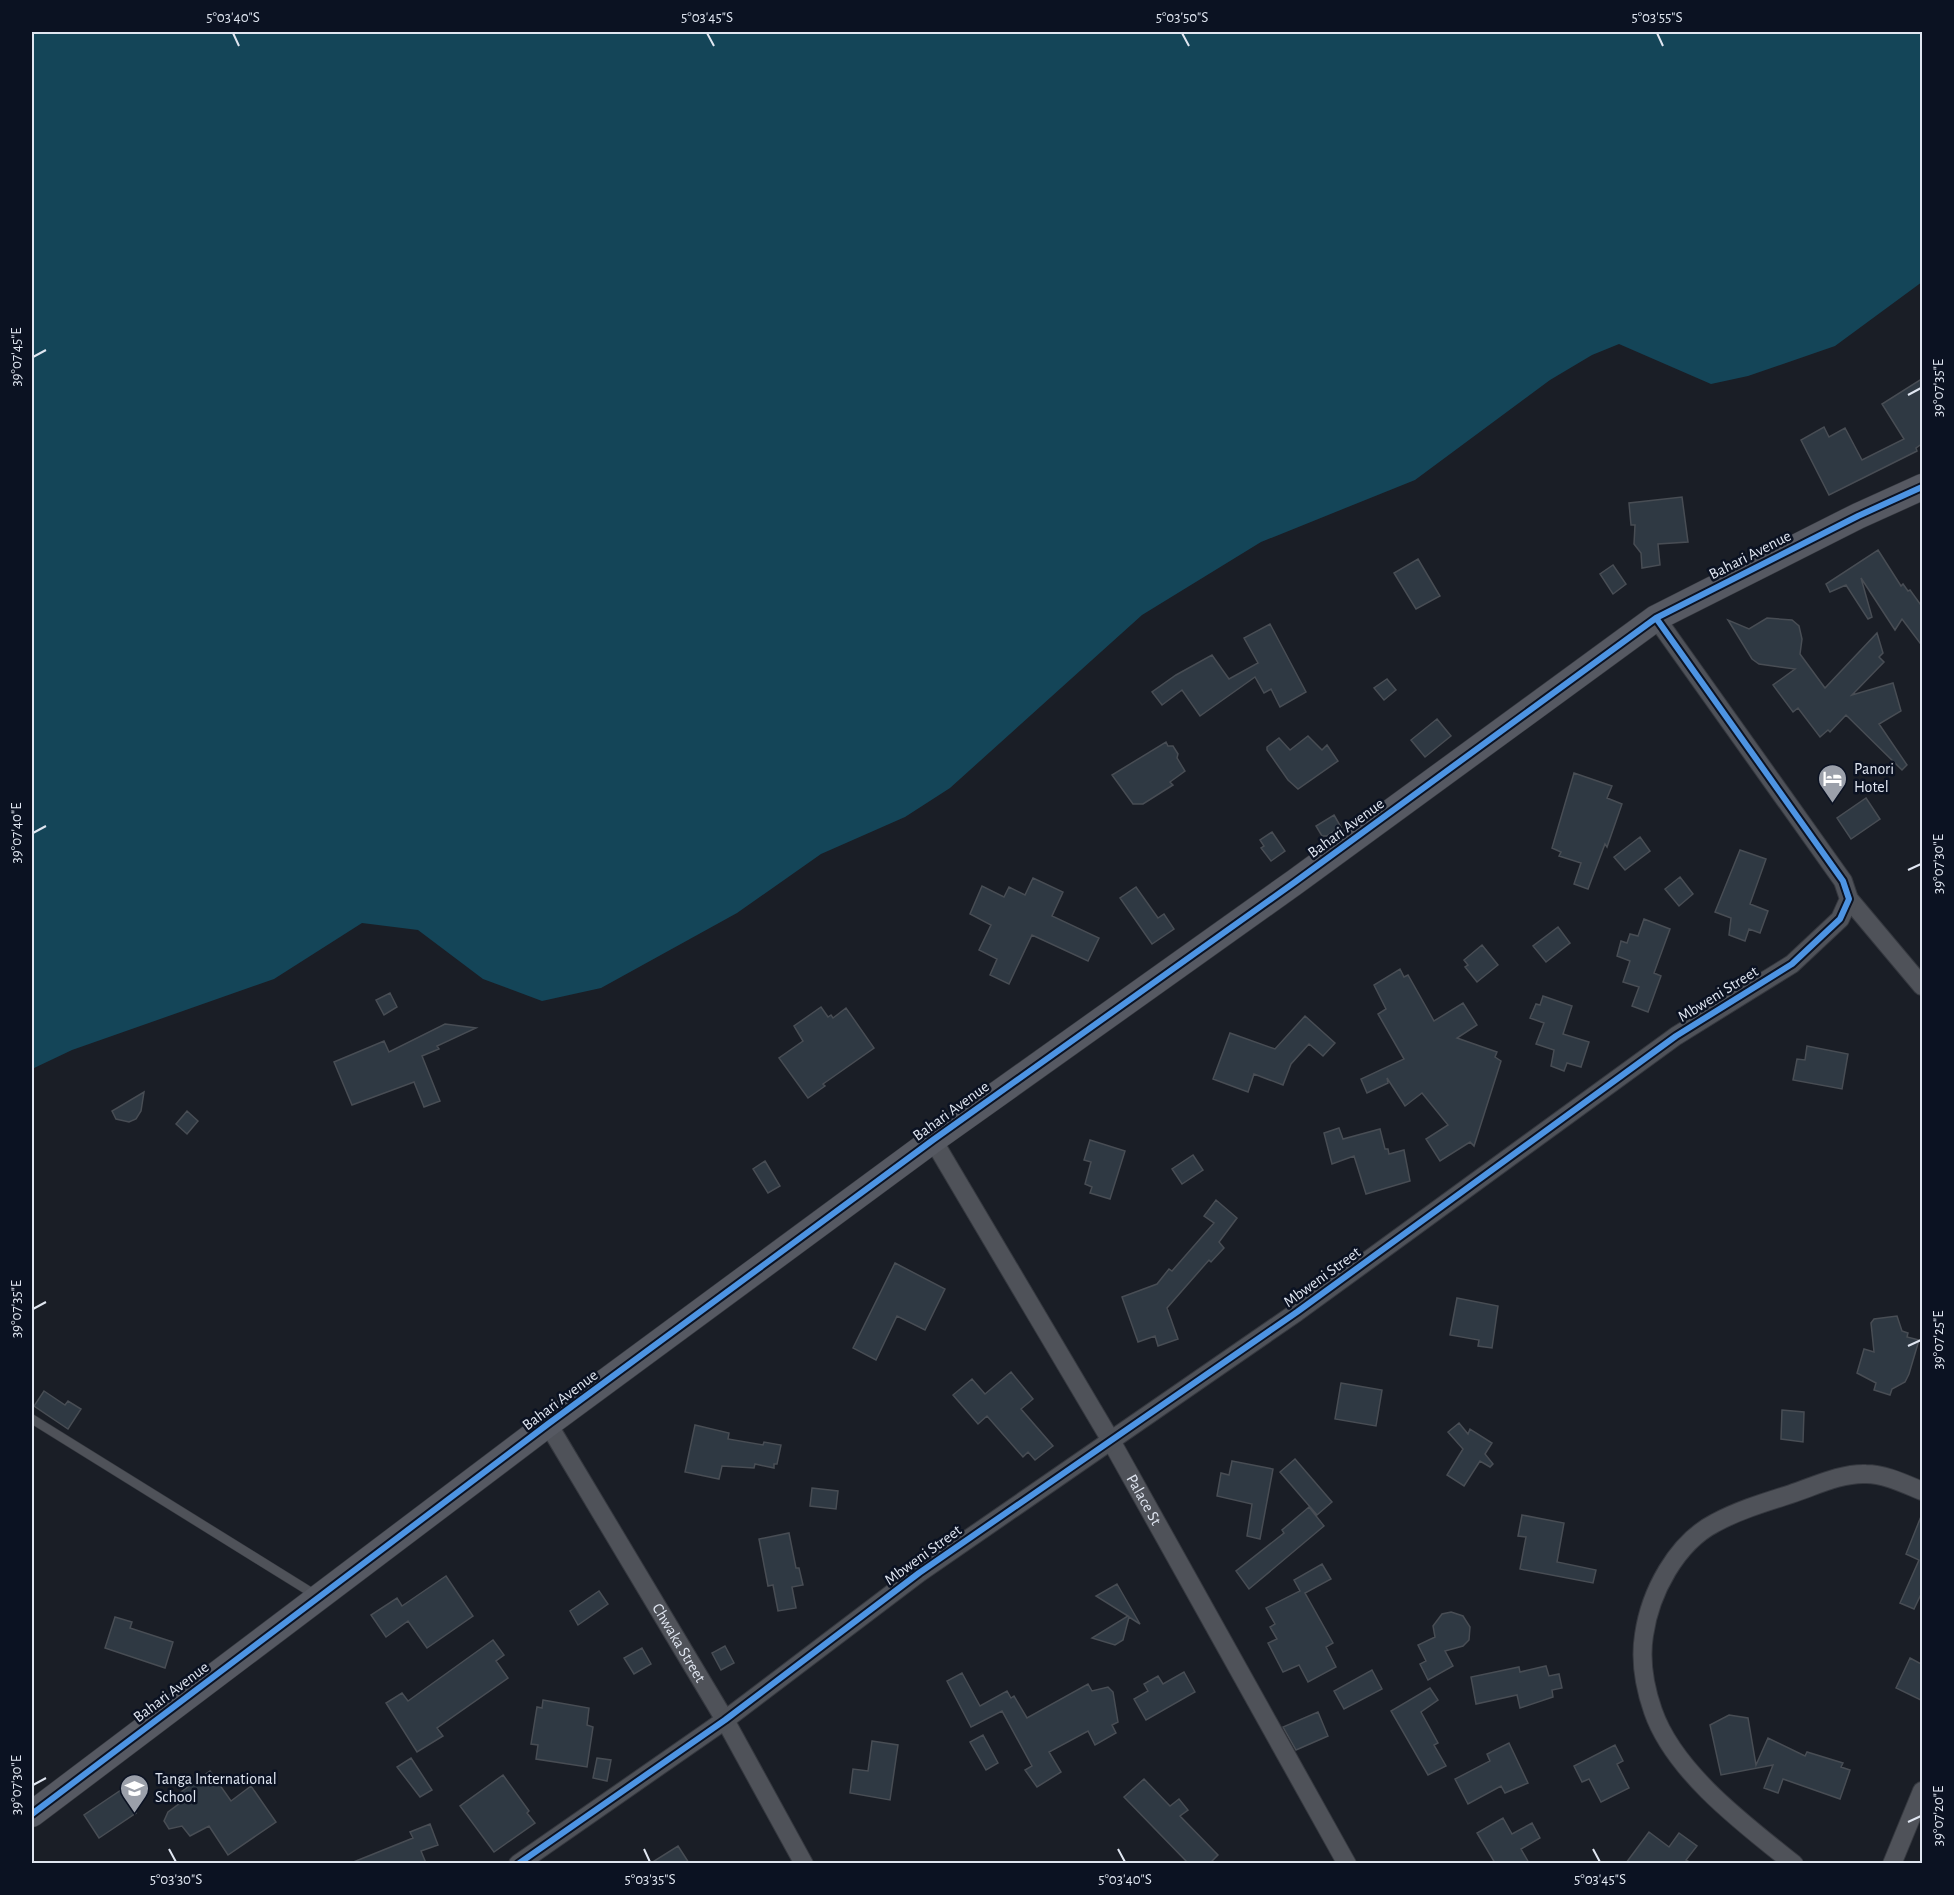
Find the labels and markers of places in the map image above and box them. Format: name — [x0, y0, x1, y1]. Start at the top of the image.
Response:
place label: Panori Hotel — [1854, 761, 1894, 795]
hotel icon: Panori Hotel — [1817, 762, 1849, 804]
place label: Tanga International School — [155, 1771, 277, 1805]
school or university icon: Tanga International School — [118, 1772, 150, 1814]

